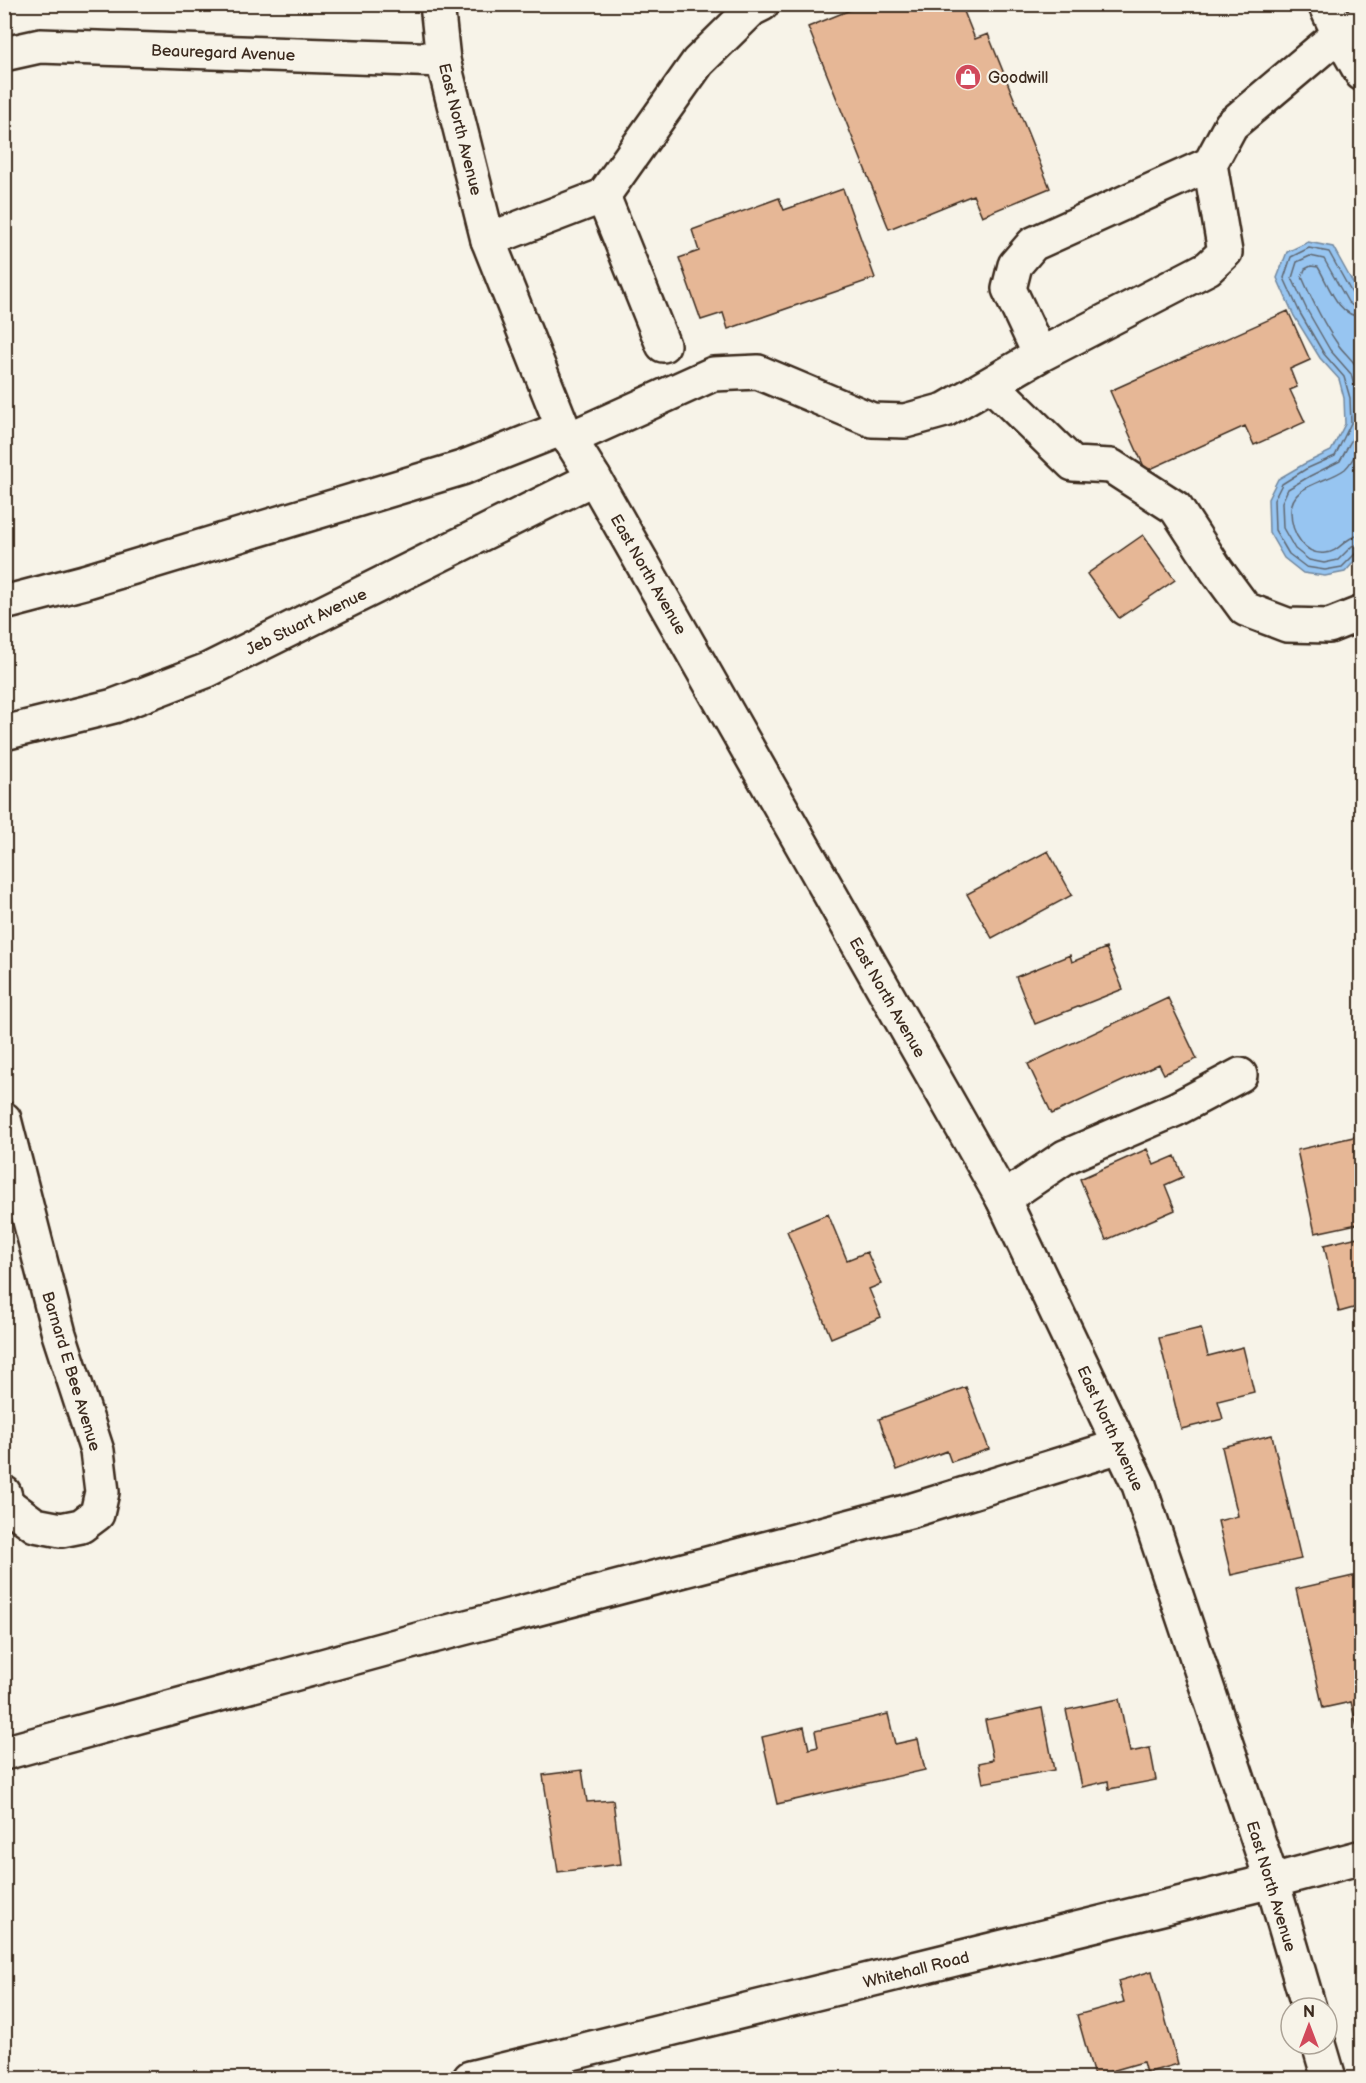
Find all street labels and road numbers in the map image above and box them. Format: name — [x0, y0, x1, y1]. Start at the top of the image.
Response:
street label: Beauregard Avenue — [150, 41, 296, 66]
street label: East North Avenue — [434, 61, 485, 198]
street label: East North Avenue — [606, 511, 690, 639]
street label: Jeb Stuart Avenue — [243, 585, 371, 660]
street label: East North Avenue — [845, 934, 929, 1062]
street label: Barnard E Bee Avenue — [37, 1289, 104, 1454]
street label: East North Avenue — [1072, 1363, 1147, 1495]
street label: East North Avenue — [1242, 1819, 1300, 1955]
street label: Whitehall Road — [861, 1948, 971, 1993]

